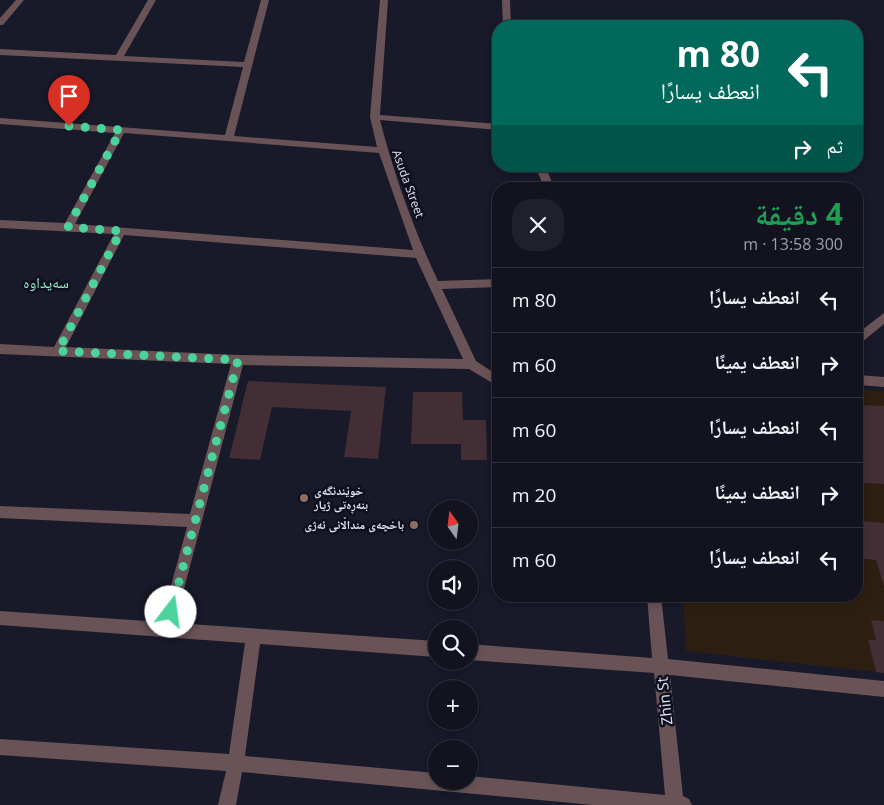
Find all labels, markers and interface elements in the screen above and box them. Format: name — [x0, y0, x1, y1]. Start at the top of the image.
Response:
text: 80 m — [677, 30, 760, 77]
icon: left — [778, 40, 843, 105]
pin — [48, 75, 90, 126]
text: انعطف يسارًا — [661, 75, 760, 105]
icon: arrive — [55, 82, 83, 110]
text: ثم — [826, 133, 843, 159]
icon: right — [788, 135, 816, 163]
street label: Asuda Street — [388, 147, 429, 220]
text: 4 دقيقة — [755, 193, 843, 234]
button: close — [512, 199, 564, 251]
text: 300 m · 13:58 — [743, 233, 843, 255]
district label: سەیداوە — [23, 272, 69, 292]
text: انعطف يسارًا — [709, 284, 800, 310]
icon: left — [815, 286, 843, 314]
text: 80 m — [512, 287, 556, 313]
text: انعطف يمينًا — [714, 349, 800, 375]
icon: right — [815, 351, 843, 379]
text: 60 m — [512, 352, 556, 378]
text: انعطف يسارًا — [709, 414, 800, 440]
icon: left — [815, 416, 843, 444]
text: 60 m — [512, 417, 556, 443]
text: انعطف يمينًا — [714, 479, 800, 505]
icon: right — [815, 481, 843, 509]
place label: خوێندنگەی بنەڕەتی ژیار — [313, 482, 368, 514]
text: 20 m — [512, 482, 556, 508]
marker: خوێندنگەی بنەڕەتی ژیار — [298, 492, 310, 504]
north arrow — [428, 500, 478, 550]
map controls — [428, 500, 478, 790]
place label: باخچەی منداڵانی ئەژی — [305, 516, 404, 533]
marker: باخچەی منداڵانی ئەژی — [408, 519, 420, 531]
text: انعطف يسارًا — [709, 544, 800, 570]
icon: left — [815, 546, 843, 574]
text: 60 m — [512, 547, 556, 573]
button: sound — [428, 560, 478, 610]
position arrow — [144, 585, 196, 637]
button: search — [428, 620, 478, 670]
street label: Zhin St — [652, 676, 676, 726]
button: + — [428, 680, 478, 730]
button: − — [428, 740, 478, 790]

